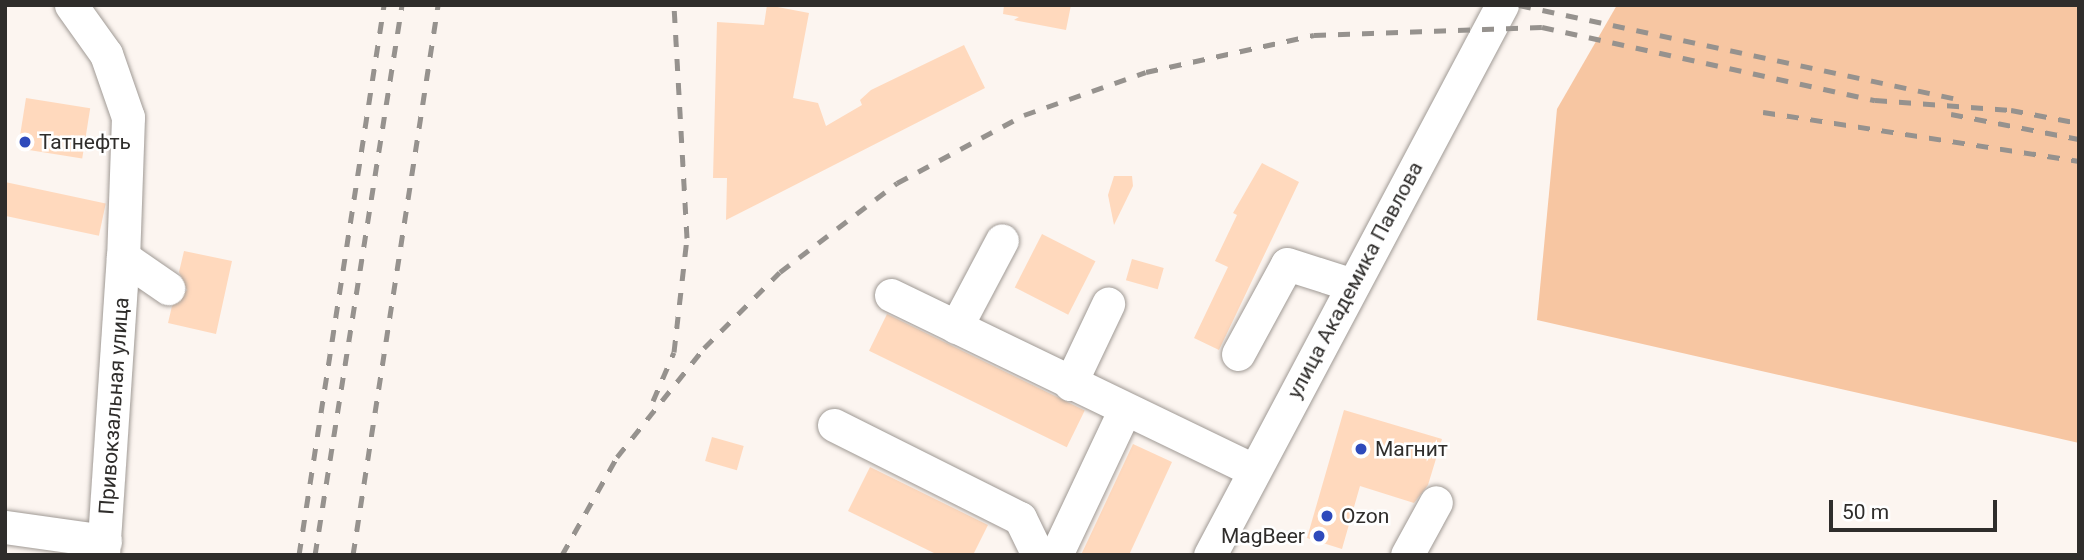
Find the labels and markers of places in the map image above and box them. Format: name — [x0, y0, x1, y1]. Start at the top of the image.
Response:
place label: Татнефть — [39, 129, 131, 155]
marker: Татнефть — [17, 134, 33, 150]
place label: Магнит — [1375, 436, 1448, 462]
marker: Магнит — [1353, 441, 1369, 457]
place label: Ozon — [1341, 503, 1389, 529]
marker: Ozon — [1319, 508, 1335, 524]
place label: MagBeer — [1221, 523, 1305, 549]
marker: MagBeer — [1311, 528, 1327, 544]

